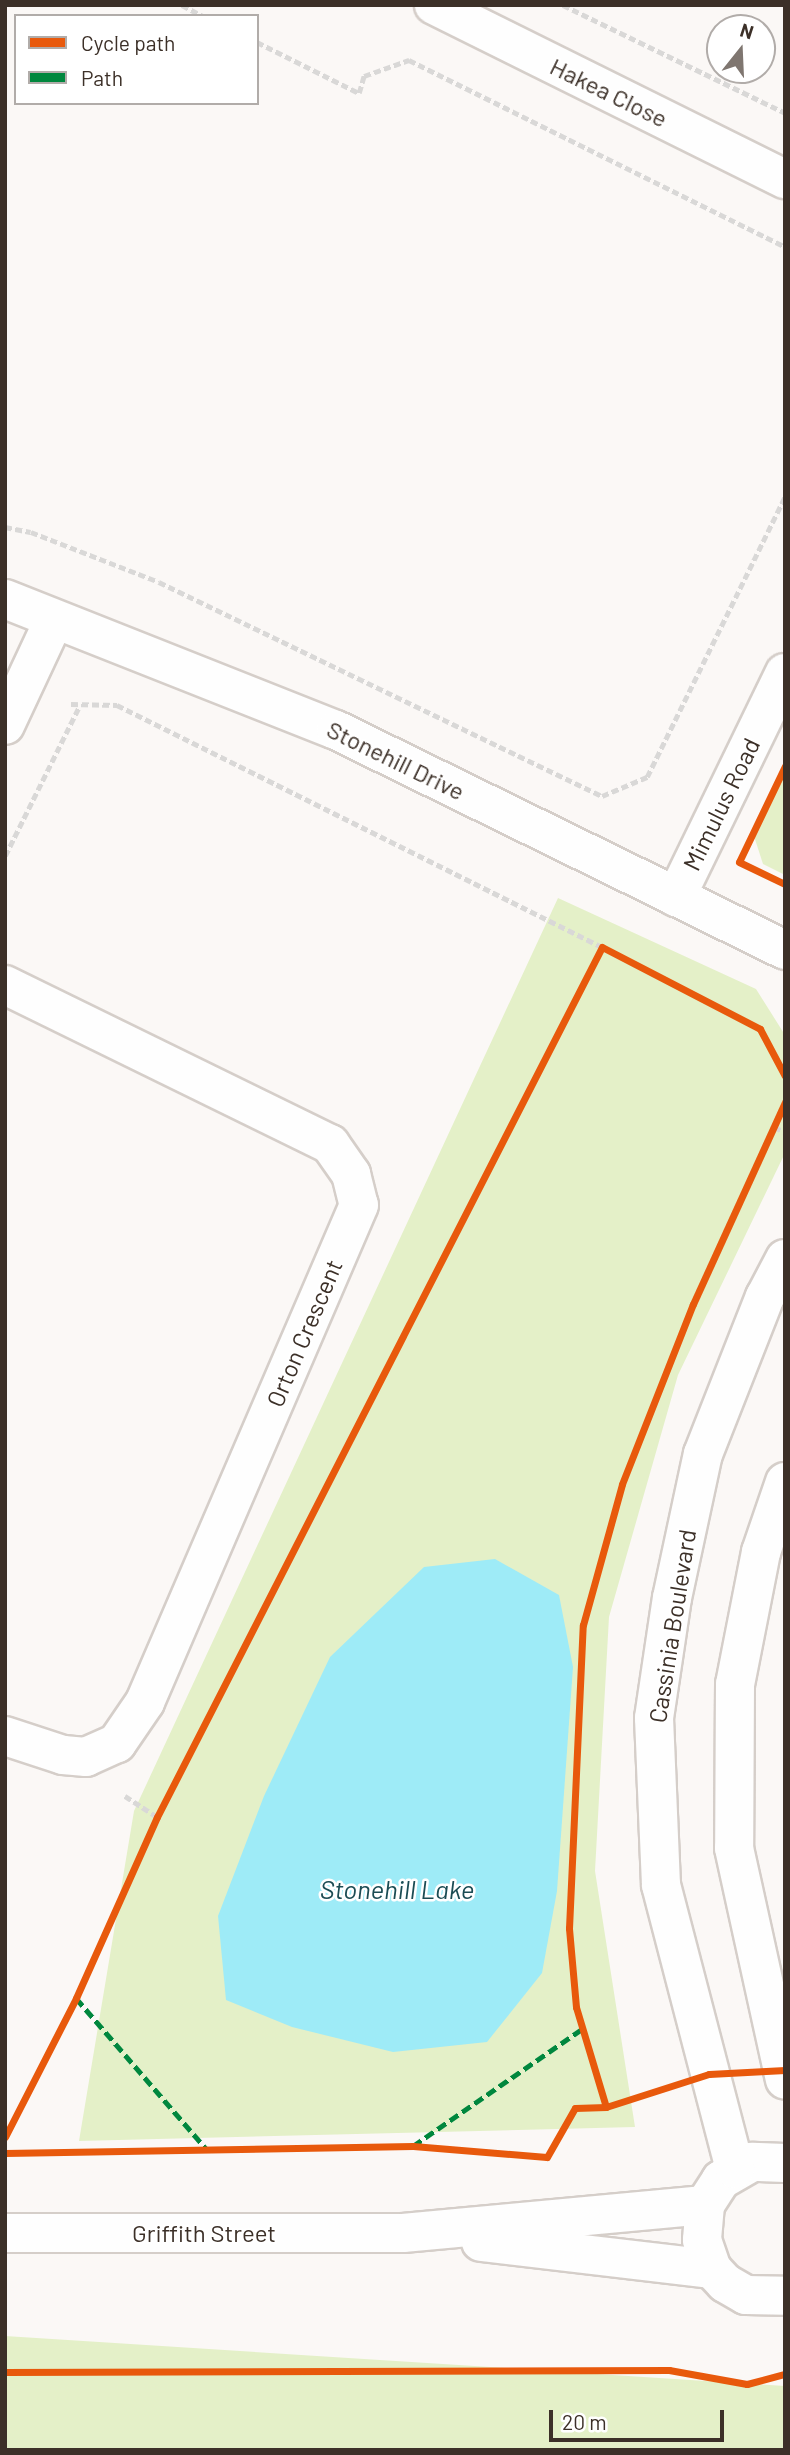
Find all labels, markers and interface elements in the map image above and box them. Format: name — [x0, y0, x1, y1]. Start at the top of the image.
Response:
legend — [14, 14, 259, 105]
north arrow — [706, 14, 776, 84]
text: N — [737, 18, 757, 43]
text: Cycle path — [81, 30, 175, 55]
street label: Hakea Close — [546, 51, 672, 133]
text: Path — [81, 65, 123, 90]
street label: Stonehill Drive — [323, 714, 469, 806]
street label: Mimulus Road — [677, 733, 765, 875]
street label: Orton Crescent — [260, 1255, 348, 1411]
street label: Cassinia Boulevard — [642, 1527, 702, 1725]
water label: Stonehill Lake — [320, 1873, 474, 1905]
street label: Griffith Street — [132, 2219, 276, 2247]
scale bar — [552, 2396, 727, 2440]
text: 20 m — [562, 2409, 607, 2434]

